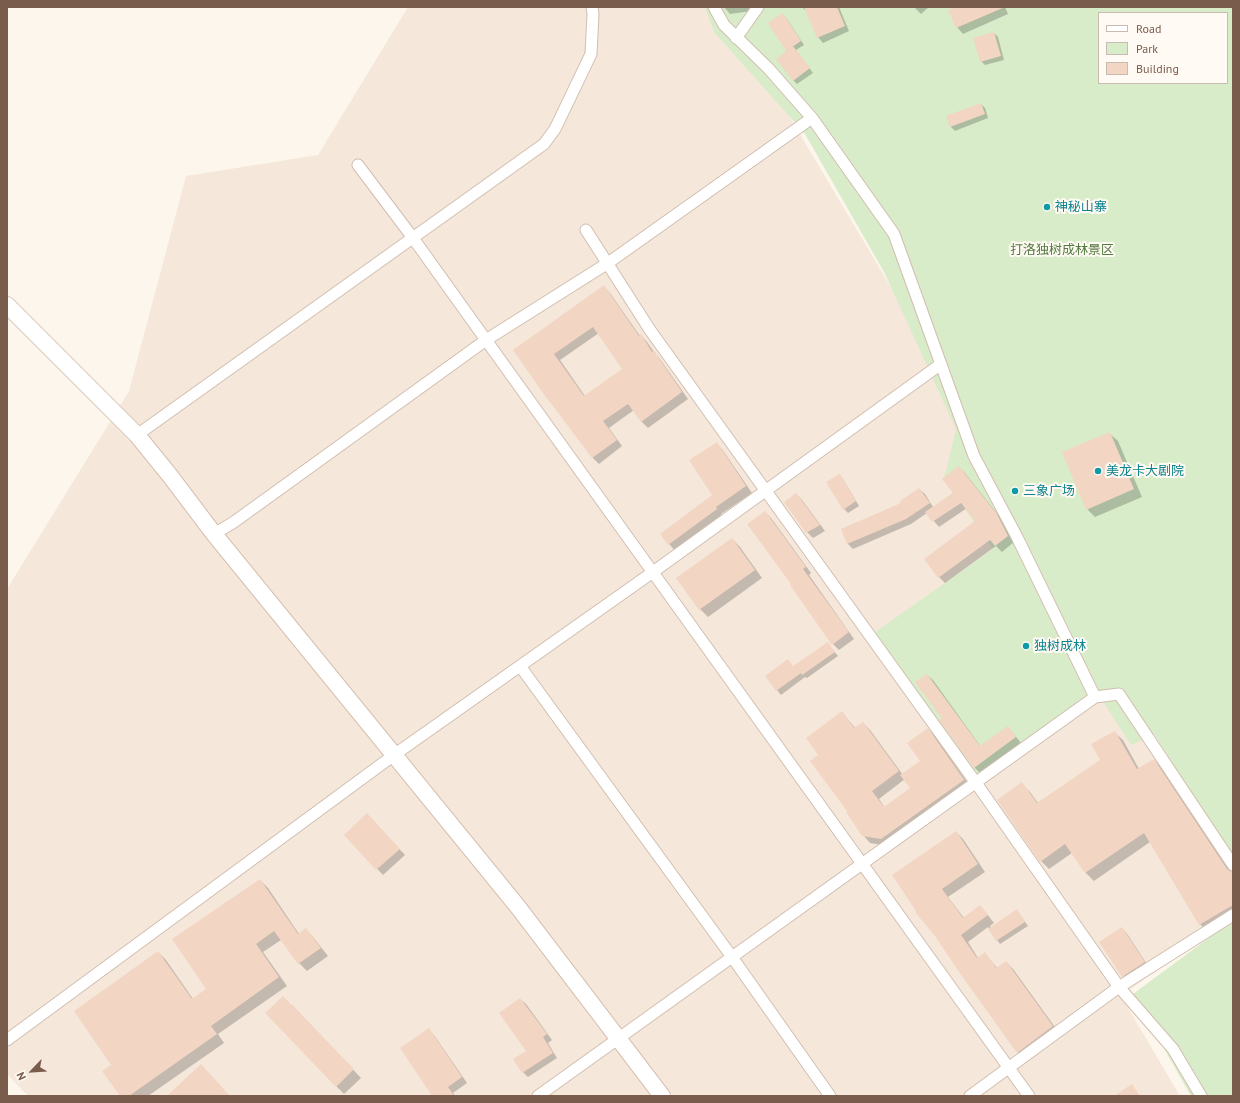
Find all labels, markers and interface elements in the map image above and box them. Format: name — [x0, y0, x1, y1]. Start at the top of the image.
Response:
legend — [1098, 12, 1228, 84]
text: Road — [1136, 21, 1161, 36]
text: Park — [1136, 41, 1158, 56]
text: Building — [1136, 61, 1179, 76]
place label: 神秘山寨 — [1055, 199, 1107, 215]
marker: 神秘山寨 — [1042, 202, 1052, 212]
park label: 打洛独树成林景区 — [1010, 242, 1114, 258]
place label: 美龙卡大剧院 — [1106, 463, 1184, 479]
marker: 美龙卡大剧院 — [1093, 466, 1103, 476]
place label: 三象广场 — [1023, 483, 1075, 499]
marker: 三象广场 — [1010, 486, 1020, 496]
place label: 独树成林 — [1034, 638, 1086, 654]
marker: 独树成林 — [1021, 641, 1031, 651]
north arrow — [12, 1051, 52, 1091]
text: N — [13, 1070, 29, 1082]

